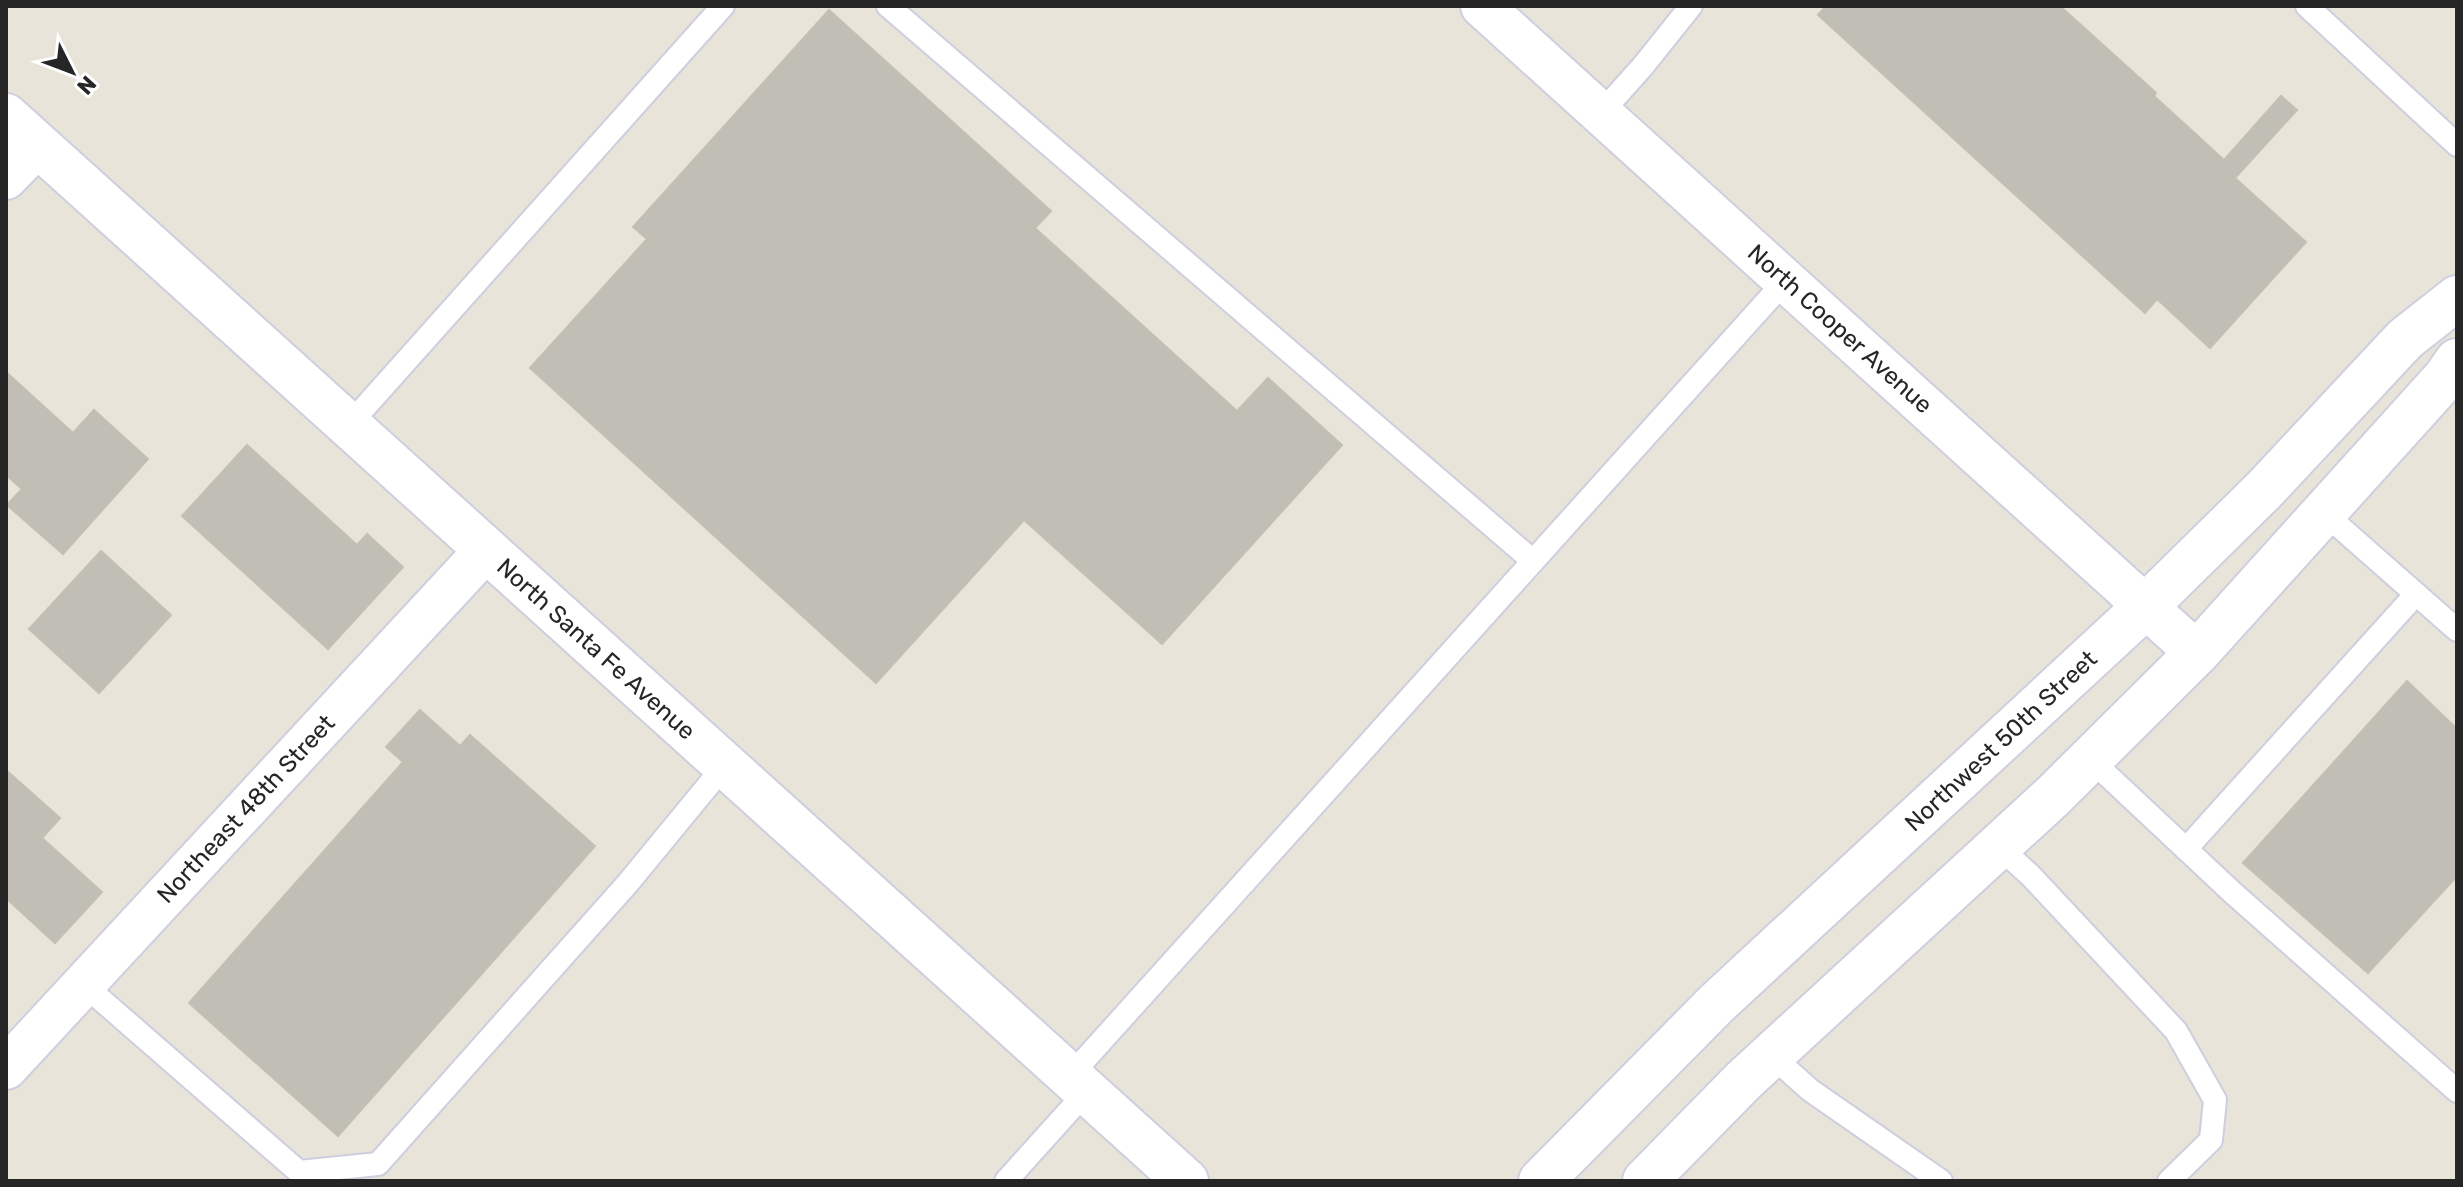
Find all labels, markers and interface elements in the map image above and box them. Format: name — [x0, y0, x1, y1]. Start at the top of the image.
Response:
north arrow — [32, 32, 112, 112]
text: N — [71, 70, 102, 100]
street label: North Cooper Avenue — [1742, 239, 1938, 419]
street label: North Santa Fe Avenue — [491, 553, 701, 745]
street label: Northwest 50th Street — [1899, 645, 2103, 837]
street label: Northeast 48th Street — [151, 709, 341, 909]

